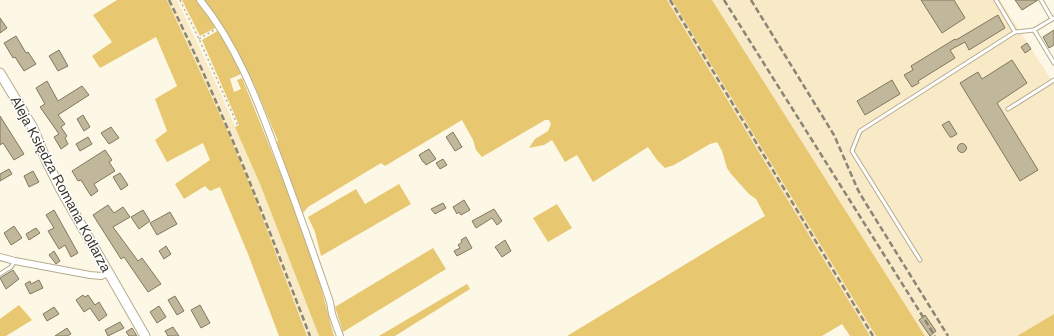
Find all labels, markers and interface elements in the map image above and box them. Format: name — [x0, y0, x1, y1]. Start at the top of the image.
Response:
street label: Aleja Księdza Romana Kotlarza — [8, 93, 114, 275]

